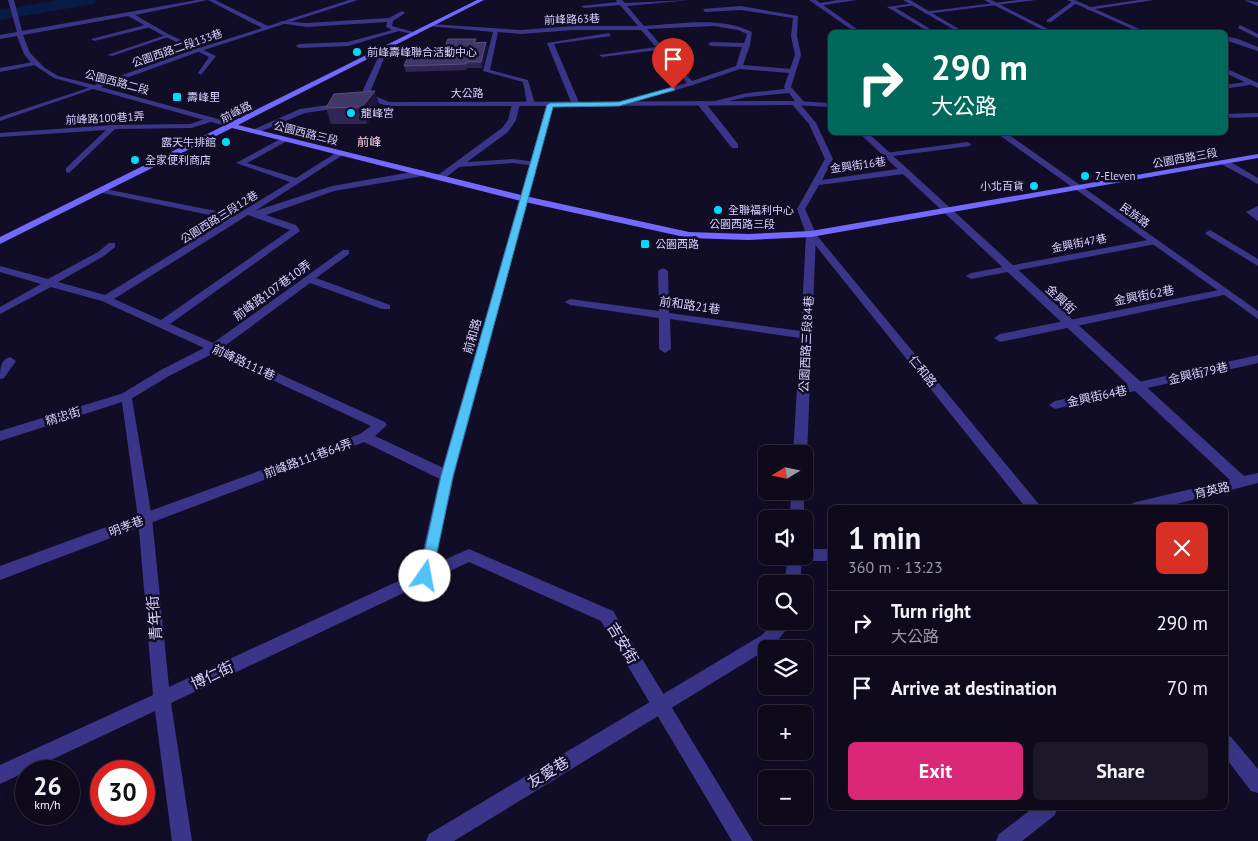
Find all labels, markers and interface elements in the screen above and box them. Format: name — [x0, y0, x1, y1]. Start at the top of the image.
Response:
street label: 前峰路63巷 — [544, 11, 600, 27]
street label: 公園西路二段133巷 — [130, 26, 224, 70]
pin — [652, 38, 694, 89]
text: 290 m — [931, 44, 1028, 90]
place label: 前峰壽峰聯合活動中心 — [367, 45, 477, 59]
icon: arrive — [659, 45, 687, 73]
marker: 前峰壽峰聯合活動中心 — [351, 46, 363, 58]
icon: right — [848, 50, 913, 115]
street label: 公園西路二段 — [83, 67, 151, 97]
street label: 大公路 — [451, 86, 484, 100]
place label: 壽峰里 — [187, 90, 220, 104]
marker: 壽峰里 — [171, 91, 183, 103]
text: 大公路 — [931, 92, 997, 120]
street label: 前峰路 — [218, 98, 254, 126]
place label: 龍峰宮 — [361, 106, 394, 120]
marker: 龍峰宮 — [345, 107, 357, 119]
street label: 前峰路100巷1弄 — [65, 109, 145, 127]
street label: 公園西路三段 — [272, 118, 340, 148]
district label: 前峰 — [357, 134, 381, 149]
place label: 露天牛排館 — [161, 135, 216, 149]
marker: 露天牛排館 — [220, 136, 232, 148]
street label: 公園西路三段 — [1151, 145, 1219, 171]
place label: 全家便利商店 — [145, 153, 211, 167]
marker: 全家便利商店 — [129, 154, 141, 166]
street label: 金興街16巷 — [829, 154, 887, 176]
place label: 7-Eleven — [1095, 169, 1136, 183]
marker: 7-Eleven — [1079, 170, 1091, 182]
place label: 小北百貨 — [980, 179, 1024, 193]
marker: 小北百貨 — [1028, 180, 1040, 192]
street label: 公園西路三段12巷 — [178, 187, 260, 247]
street label: 民族路 — [1117, 200, 1153, 230]
place label: 全聯福利中心 — [728, 203, 794, 217]
marker: 全聯福利中心 — [712, 204, 724, 216]
street label: 公園西路三段 — [709, 217, 775, 231]
street label: 金興街47巷 — [1050, 231, 1108, 255]
place label: 公園西路 — [655, 237, 699, 251]
marker: 公園西路 — [639, 238, 651, 250]
street label: 前峰路107巷10弄 — [230, 257, 314, 323]
street label: 金興街 — [1043, 281, 1079, 317]
street label: 金興街62巷 — [1113, 282, 1175, 308]
street label: 前和路21巷 — [659, 293, 721, 317]
street label: 公園西路三段84巷 — [796, 295, 816, 393]
street label: 前和路 — [460, 317, 484, 355]
street label: 前峰路111巷 — [210, 341, 278, 383]
street label: 仁和路 — [906, 352, 940, 390]
street label: 金興街79巷 — [1167, 359, 1229, 387]
street label: 金興街64巷 — [1066, 382, 1128, 410]
street label: 精忠街 — [44, 404, 82, 428]
street label: 前峰路111巷64弄 — [262, 435, 354, 481]
north arrow — [758, 445, 812, 500]
map controls — [758, 445, 813, 825]
street label: 育英路 — [1193, 479, 1231, 501]
button: sound — [758, 510, 813, 565]
street label: 明孝巷 — [107, 513, 145, 539]
text: 1 min — [848, 518, 921, 557]
button: close — [1156, 522, 1208, 574]
position arrow — [398, 549, 450, 601]
text: 360 m · 13:23 — [848, 557, 943, 577]
button: search — [758, 575, 813, 630]
street label: 青年街 — [143, 595, 165, 641]
text: Turn right — [891, 599, 971, 623]
icon: right — [848, 609, 876, 637]
text: 290 m — [1156, 611, 1208, 635]
street label: 吉安街 — [603, 619, 643, 667]
text: 大公路 — [891, 626, 939, 646]
button: layers — [758, 640, 813, 695]
street label: 博仁街 — [188, 657, 236, 693]
icon: arrive — [848, 674, 876, 702]
text: Arrive at destination — [891, 676, 1057, 700]
text: 70 m — [1167, 676, 1208, 700]
button: + — [758, 705, 813, 760]
button: Exit — [848, 742, 1023, 800]
button: Share — [1033, 742, 1208, 800]
street label: 友愛巷 — [524, 752, 572, 792]
speed limit sign: 30 — [90, 760, 155, 825]
text: 26 — [33, 770, 62, 802]
button: − — [758, 770, 813, 825]
text: km/h — [34, 797, 61, 812]

